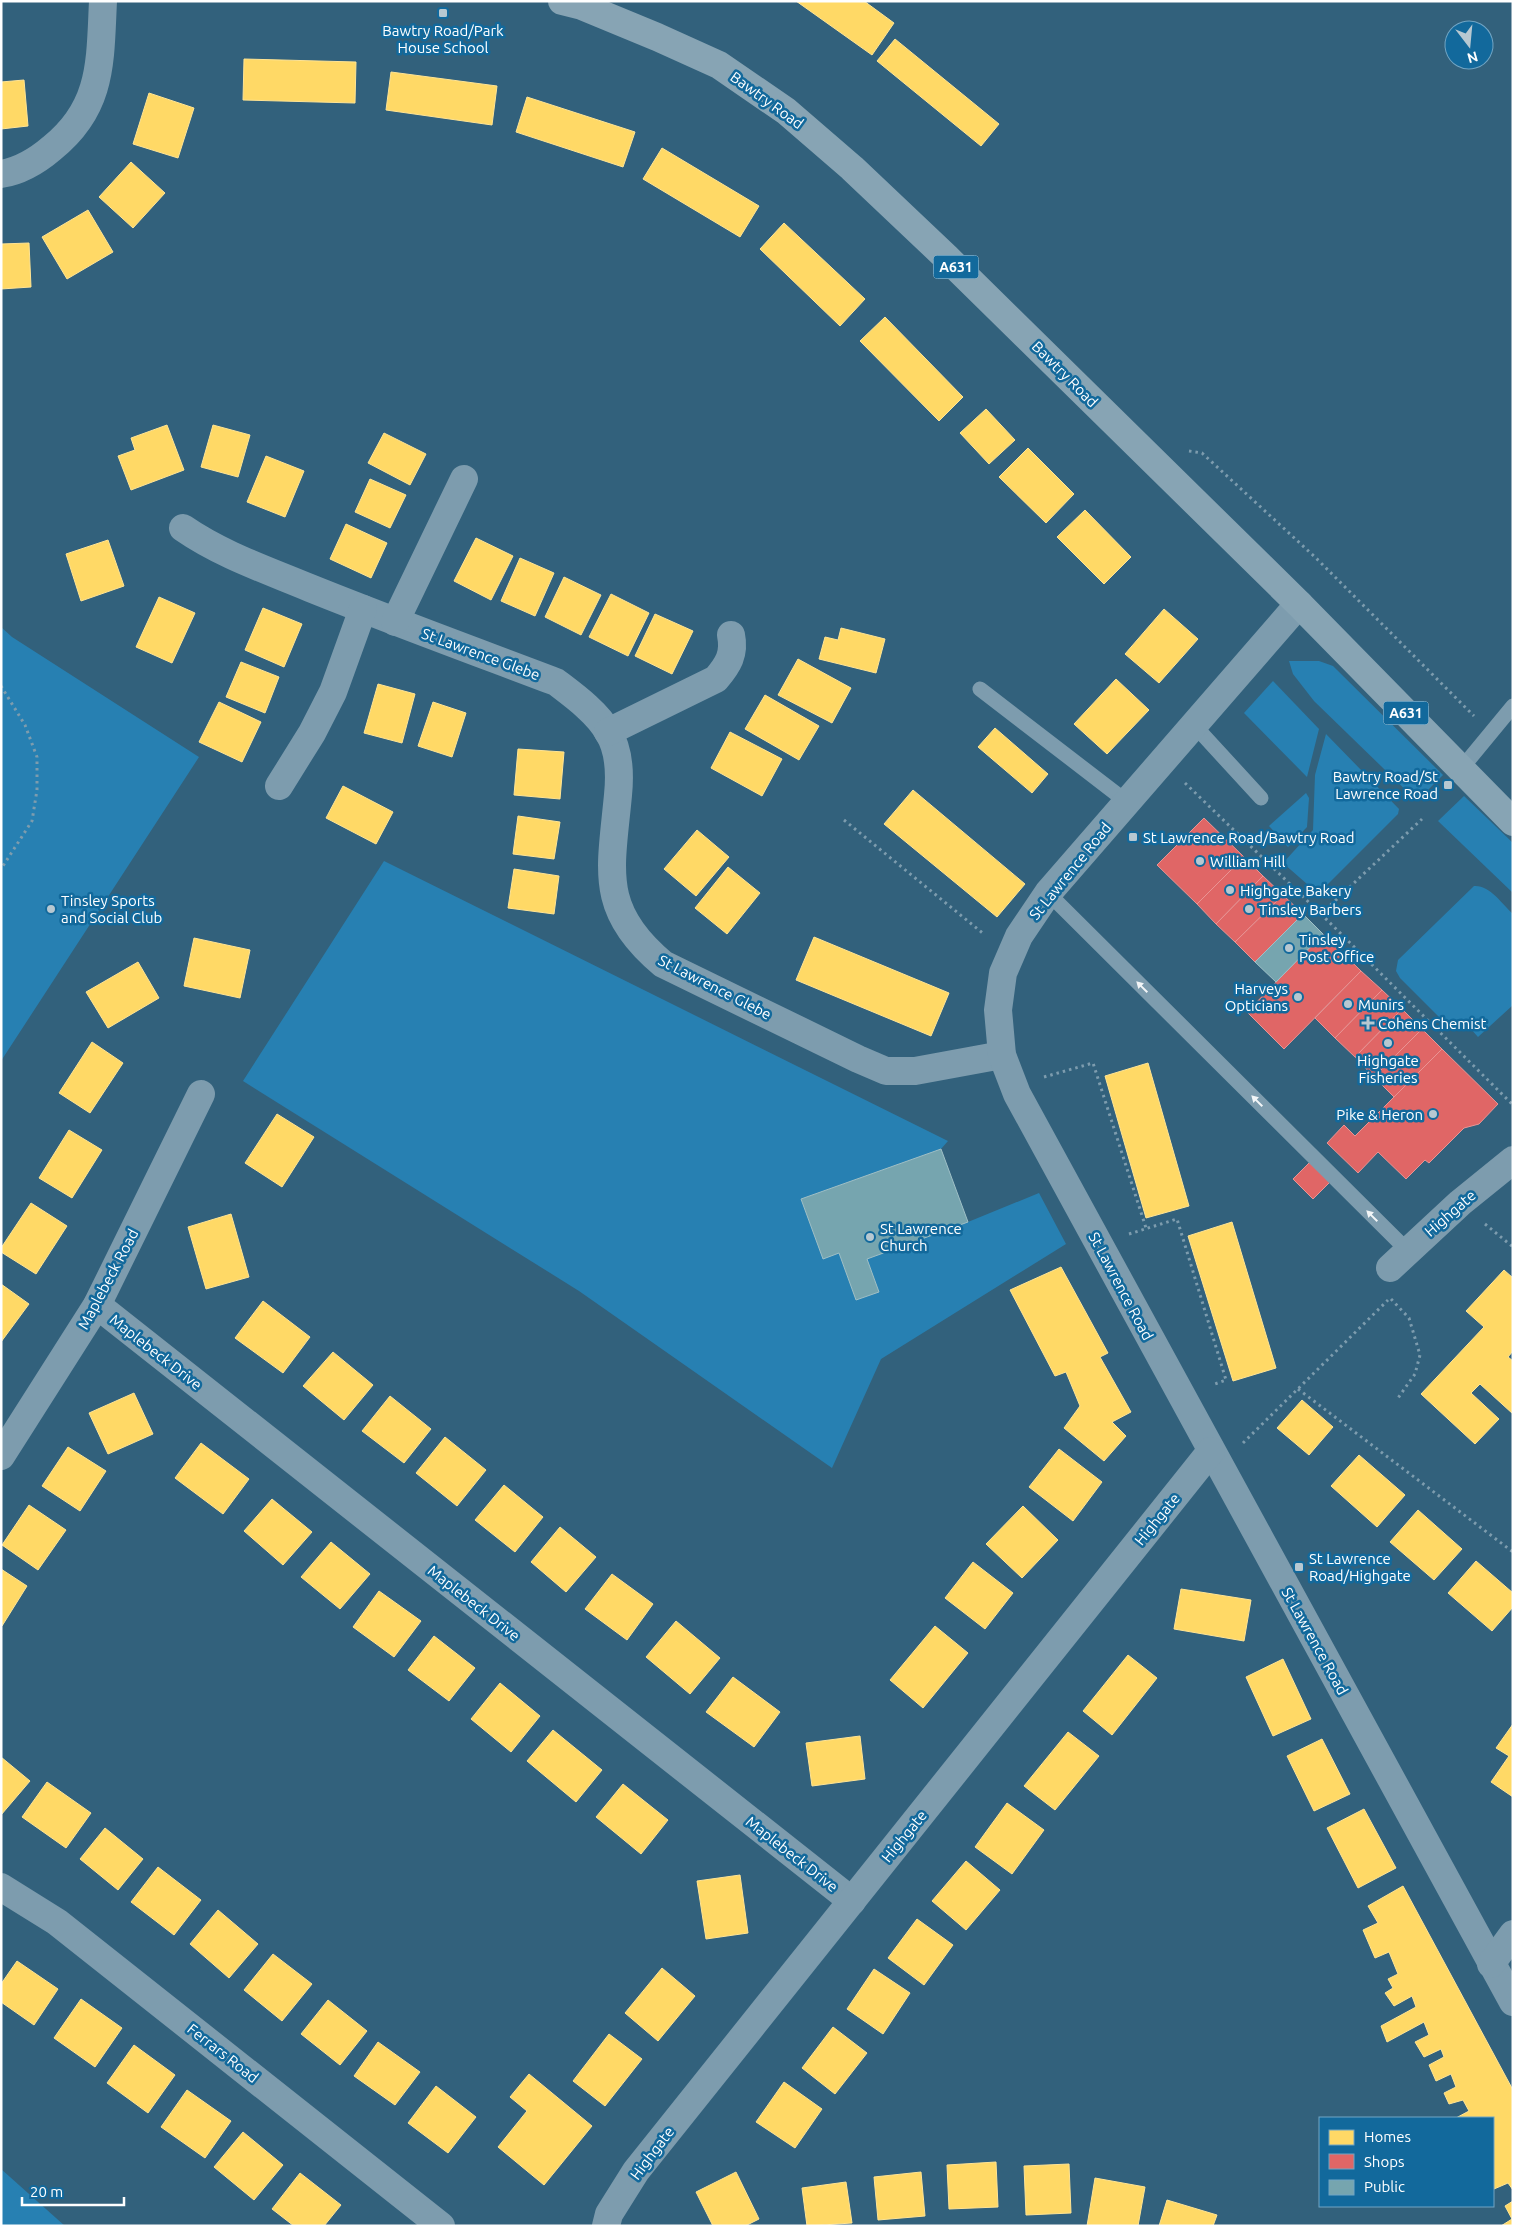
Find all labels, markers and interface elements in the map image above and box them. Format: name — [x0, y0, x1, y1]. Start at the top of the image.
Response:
marker: Bawtry Road/Park House School — [437, 7, 449, 19]
north arrow — [1444, 20, 1494, 70]
place label: Bawtry Road/Park House School — [382, 22, 504, 56]
text: N — [1465, 48, 1480, 67]
street label: Bawtry Road — [727, 68, 807, 132]
road number: A631 — [934, 256, 978, 278]
street label: Bawtry Road — [1029, 338, 1101, 410]
street label: St Lawrence Glebe — [420, 625, 542, 683]
road number: A631 — [1384, 701, 1428, 724]
place label: Bawtry Road/St Lawrence Road — [1333, 768, 1438, 802]
marker: Bawtry Road/St Lawrence Road — [1442, 779, 1454, 791]
street label: St Lawrence Road — [1026, 819, 1114, 923]
place label: St Lawrence Road/Bawtry Road — [1143, 829, 1354, 846]
marker: St Lawrence Road/Bawtry Road — [1127, 831, 1139, 843]
place label: William Hill — [1210, 853, 1285, 870]
marker: William Hill — [1194, 855, 1206, 867]
place label: Highgate Bakery — [1240, 882, 1351, 899]
marker: Highgate Bakery — [1224, 884, 1236, 896]
place label: Tinsley Sports and Social Club — [61, 892, 162, 926]
place label: Tinsley Barbers — [1259, 901, 1361, 918]
marker: Tinsley Sports and Social Club — [45, 903, 57, 915]
marker: Tinsley Barbers — [1243, 903, 1255, 915]
place label: Tinsley Post Office — [1299, 931, 1374, 965]
marker: Tinsley Post Office — [1283, 942, 1295, 954]
street label: St Lawrence Glebe — [656, 951, 774, 1023]
place label: Harveys Opticians — [1225, 980, 1288, 1014]
one-way arrow — [1136, 981, 1148, 993]
marker: Harveys Opticians — [1292, 991, 1304, 1003]
place label: Munirs — [1358, 996, 1404, 1013]
marker: Munirs — [1342, 998, 1354, 1010]
place label: Cohens Chemist — [1378, 1015, 1486, 1032]
marker: Cohens Chemist — [1362, 1017, 1374, 1029]
marker: Highgate Fisheries — [1382, 1037, 1394, 1049]
place label: Highgate Fisheries — [1357, 1052, 1419, 1086]
one-way arrow — [1251, 1096, 1263, 1108]
place label: Pike & Heron — [1336, 1106, 1423, 1123]
marker: Pike & Heron — [1427, 1108, 1439, 1120]
street label: Highgate — [1421, 1186, 1479, 1240]
one-way arrow — [1367, 1210, 1379, 1222]
place label: St Lawrence Church — [880, 1220, 962, 1254]
street label: Maplebeck Road — [74, 1226, 142, 1332]
street label: St Lawrence Road — [1085, 1229, 1157, 1343]
marker: St Lawrence Church — [864, 1231, 876, 1243]
street label: Maplebeck Drive — [107, 1311, 205, 1393]
street label: Highgate — [1131, 1490, 1183, 1548]
place label: St Lawrence Road/Highgate — [1309, 1550, 1411, 1584]
marker: St Lawrence Road/Highgate — [1293, 1561, 1305, 1573]
street label: Maplebeck Drive — [425, 1562, 523, 1644]
street label: St Lawrence Road — [1278, 1584, 1352, 1698]
street label: Highgate — [878, 1807, 930, 1865]
street label: Maplebeck Drive — [743, 1813, 841, 1895]
street label: Ferrars Road — [184, 2020, 262, 2086]
legend — [1319, 2117, 1494, 2207]
street label: Highgate — [627, 2123, 677, 2183]
text: Homes — [1364, 2128, 1411, 2145]
text: Shops — [1364, 2153, 1405, 2170]
scale bar — [22, 2174, 125, 2206]
text: Public — [1364, 2178, 1405, 2195]
text: 20 m — [30, 2183, 63, 2200]

